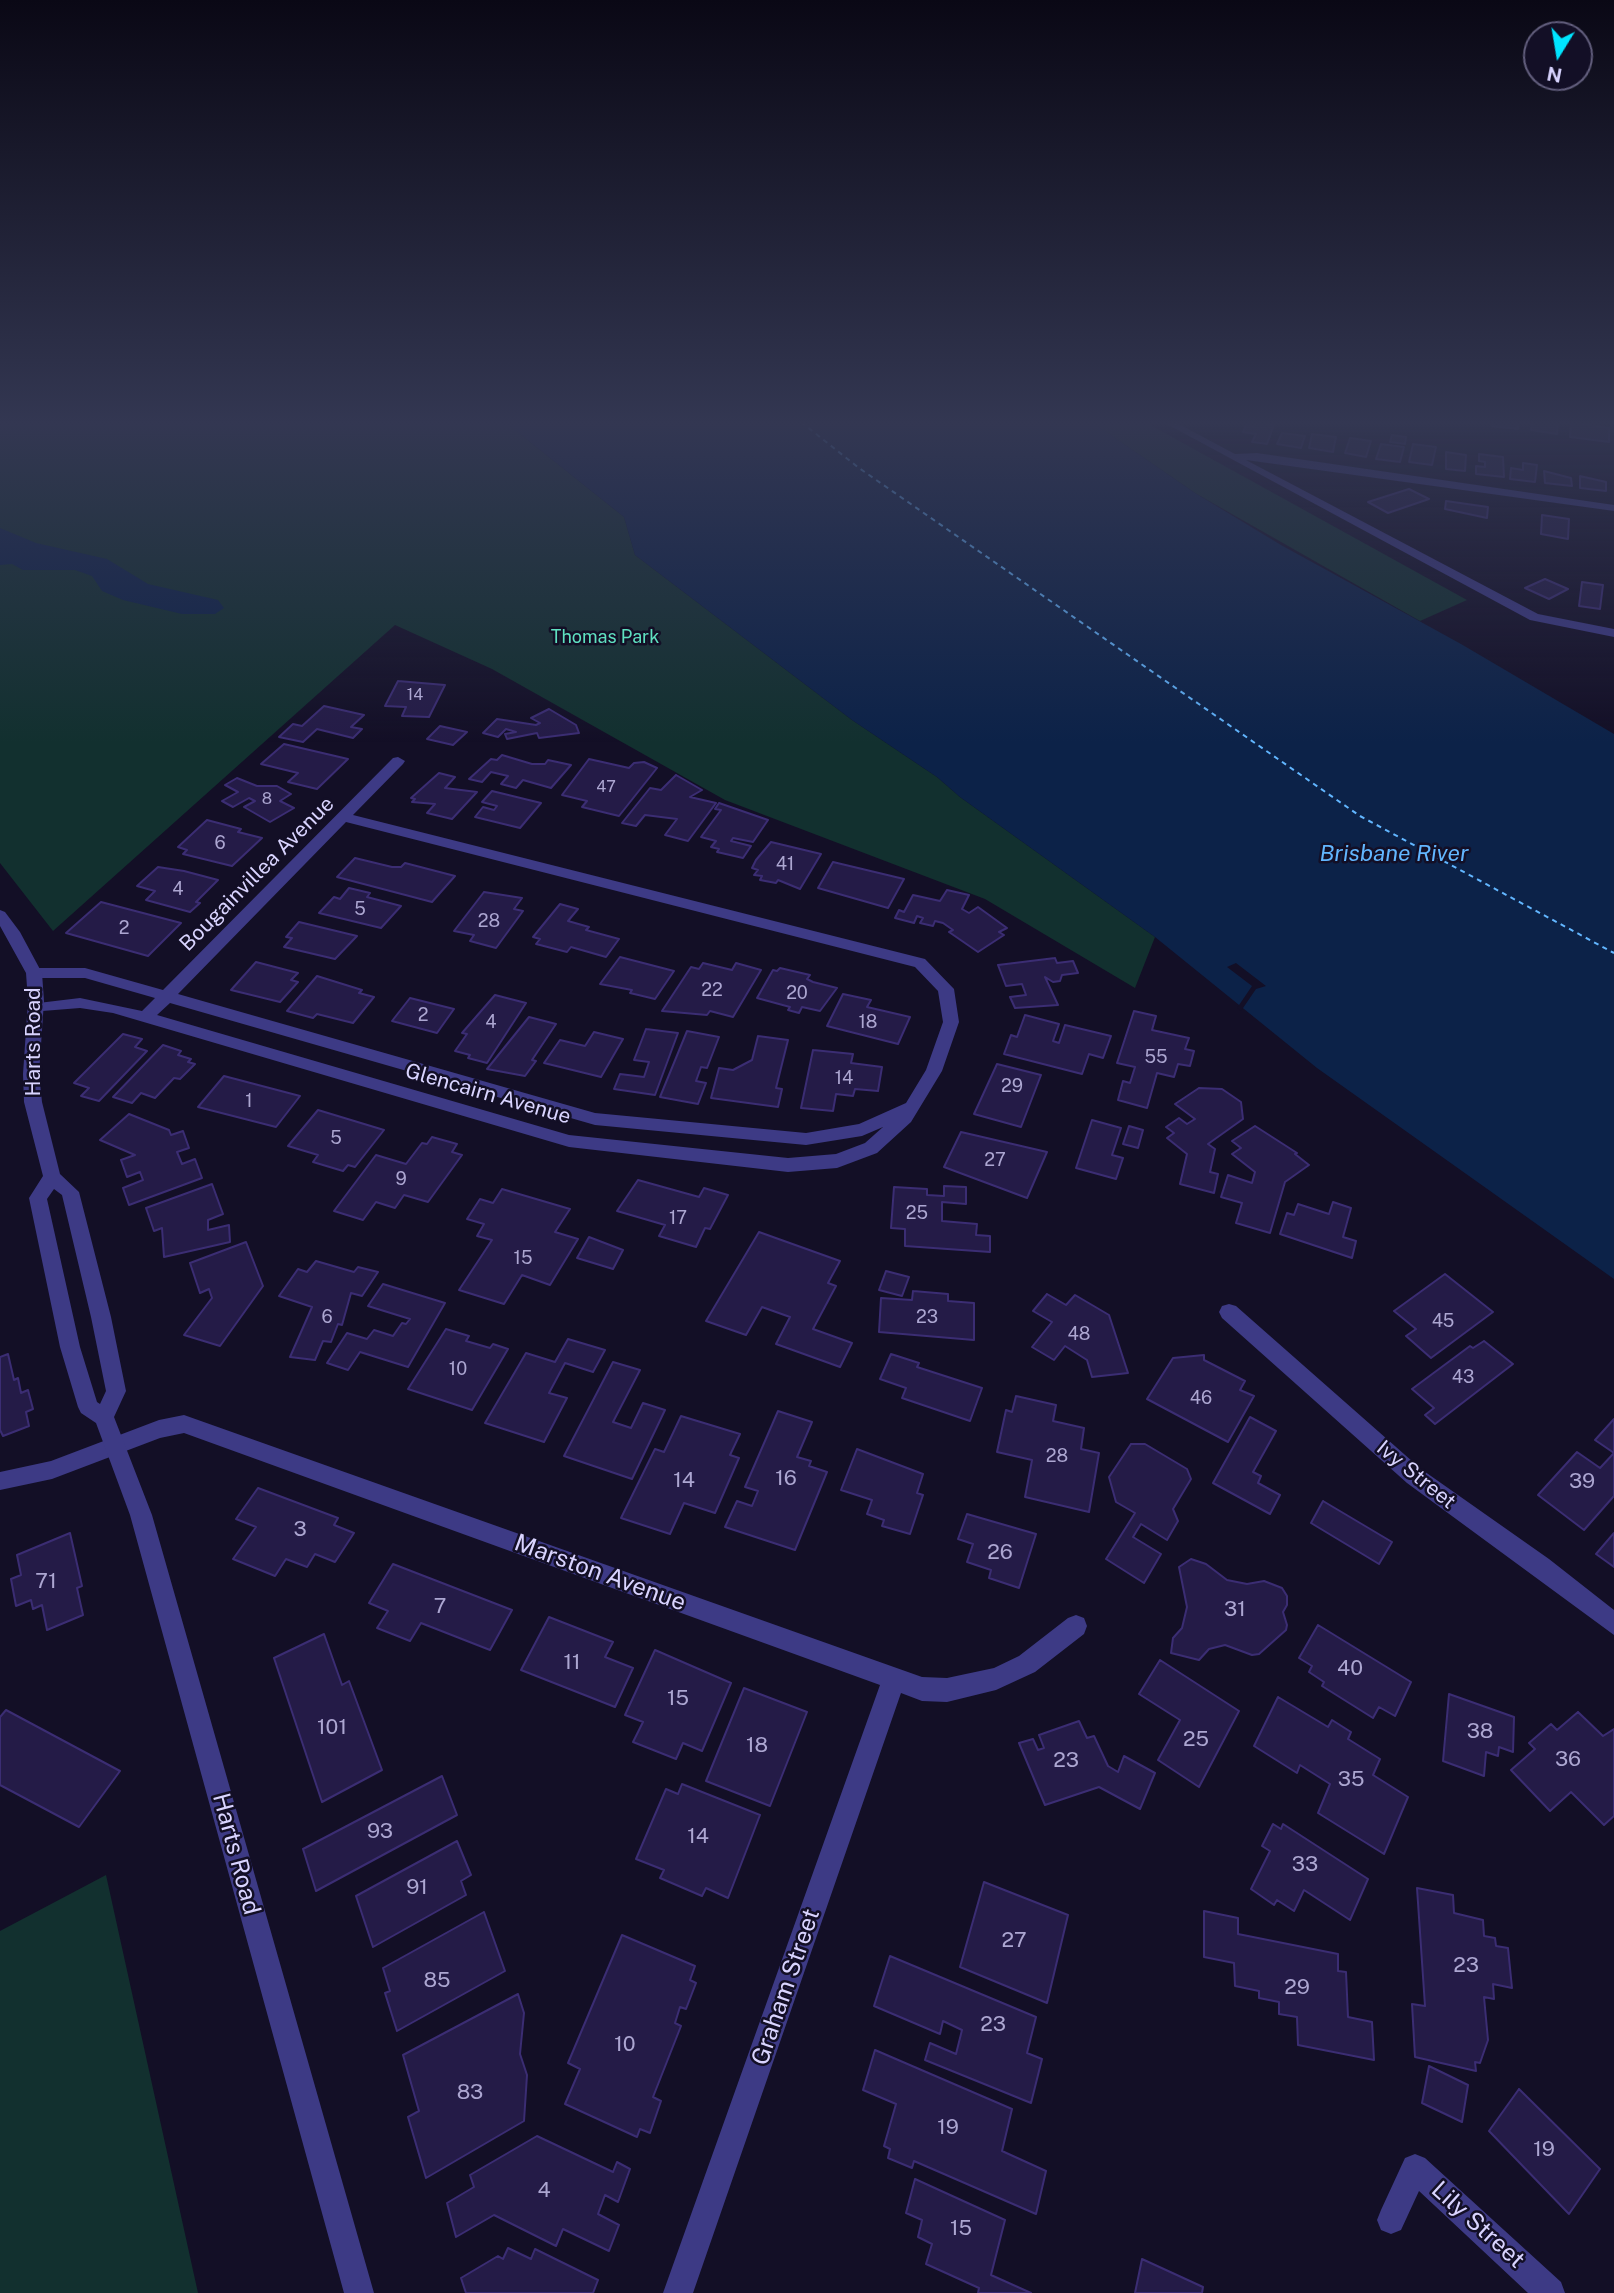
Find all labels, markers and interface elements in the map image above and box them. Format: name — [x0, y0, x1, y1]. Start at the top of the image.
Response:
north arrow — [1523, 21, 1593, 91]
text: N — [1545, 62, 1564, 87]
park label: Thomas Park — [551, 626, 659, 648]
house number: 14 — [407, 685, 423, 705]
house number: 47 — [596, 777, 616, 797]
house number: 8 — [262, 789, 272, 809]
street label: Bougainvillea Avenue — [175, 792, 339, 956]
house number: 6 — [214, 832, 226, 854]
water label: Brisbane River — [1319, 840, 1469, 868]
house number: 41 — [776, 853, 794, 875]
house number: 4 — [172, 878, 184, 900]
house number: 5 — [354, 898, 366, 920]
house number: 28 — [478, 910, 500, 932]
house number: 2 — [119, 917, 129, 939]
house number: 22 — [701, 979, 723, 1001]
house number: 20 — [786, 982, 808, 1004]
street label: Harts Road — [21, 987, 47, 1097]
house number: 2 — [418, 1004, 428, 1026]
house number: 4 — [485, 1011, 497, 1033]
house number: 18 — [859, 1011, 877, 1033]
house number: 55 — [1144, 1046, 1168, 1068]
street label: Glencairn Avenue — [402, 1058, 574, 1130]
house number: 14 — [835, 1067, 853, 1089]
house number: 29 — [1001, 1075, 1023, 1097]
house number: 1 — [245, 1090, 253, 1112]
house number: 5 — [330, 1127, 342, 1149]
house number: 27 — [984, 1149, 1006, 1171]
house number: 9 — [395, 1168, 407, 1190]
house number: 25 — [906, 1202, 928, 1224]
house number: 17 — [669, 1207, 687, 1229]
house number: 15 — [514, 1247, 532, 1269]
house number: 6 — [321, 1306, 333, 1328]
house number: 23 — [916, 1306, 938, 1328]
house number: 45 — [1432, 1310, 1454, 1332]
house number: 48 — [1068, 1323, 1090, 1345]
house number: 10 — [449, 1358, 467, 1380]
house number: 43 — [1452, 1366, 1474, 1388]
house number: 46 — [1190, 1387, 1212, 1409]
street label: Ivy Street — [1371, 1435, 1461, 1515]
house number: 28 — [1046, 1445, 1068, 1467]
house number: 16 — [775, 1466, 797, 1492]
house number: 14 — [673, 1468, 695, 1494]
house number: 39 — [1569, 1469, 1595, 1495]
house number: 3 — [293, 1517, 307, 1543]
street label: Marston Avenue — [510, 1529, 690, 1617]
house number: 26 — [987, 1540, 1013, 1566]
house number: 71 — [35, 1569, 57, 1595]
house number: 7 — [434, 1594, 446, 1620]
house number: 31 — [1224, 1597, 1246, 1623]
house number: 11 — [563, 1650, 581, 1676]
house number: 40 — [1337, 1656, 1363, 1682]
house number: 15 — [667, 1686, 689, 1712]
house number: 101 — [317, 1715, 347, 1741]
house number: 38 — [1467, 1719, 1493, 1745]
house number: 25 — [1183, 1727, 1209, 1753]
house number: 18 — [746, 1733, 768, 1759]
house number: 36 — [1555, 1747, 1581, 1773]
house number: 23 — [1053, 1748, 1079, 1774]
house number: 35 — [1338, 1767, 1364, 1793]
street label: Harts Road — [206, 1790, 266, 1918]
house number: 93 — [367, 1819, 393, 1845]
house number: 14 — [687, 1824, 709, 1850]
house number: 33 — [1292, 1852, 1318, 1878]
house number: 91 — [406, 1875, 428, 1901]
street label: Graham Street — [746, 1905, 826, 2069]
house number: 27 — [1001, 1928, 1027, 1954]
house number: 23 — [1453, 1953, 1479, 1979]
house number: 85 — [423, 1968, 451, 1994]
house number: 29 — [1284, 1975, 1310, 2001]
house number: 23 — [980, 2012, 1006, 2038]
house number: 10 — [614, 2032, 636, 2058]
house number: 83 — [457, 2080, 483, 2106]
house number: 19 — [937, 2115, 959, 2141]
house number: 19 — [1533, 2137, 1555, 2163]
street label: Lily Street — [1425, 2176, 1531, 2274]
house number: 4 — [537, 2178, 551, 2204]
house number: 15 — [950, 2216, 972, 2242]

